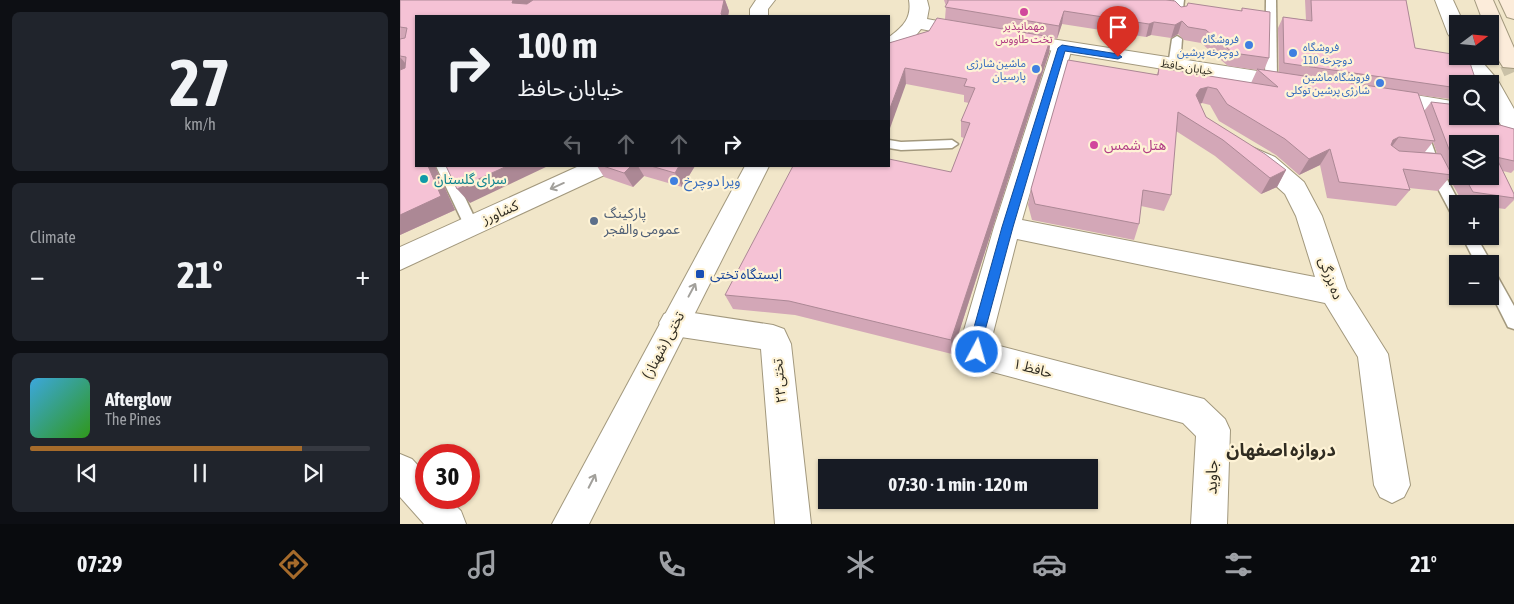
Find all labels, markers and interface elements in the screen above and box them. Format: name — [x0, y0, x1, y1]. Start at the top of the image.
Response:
marker: مهمانپذیر تخت طاووس — [1018, 6, 1030, 18]
pin — [1097, 6, 1139, 57]
icon: arrive — [1104, 13, 1132, 41]
north arrow — [1449, 15, 1499, 65]
map controls — [1449, 15, 1499, 305]
place label: مهمانپذیر تخت طاووس — [995, 20, 1053, 46]
text: 100 m — [518, 25, 597, 65]
place label: فروشگاه دوچرخه پرشین — [1177, 33, 1239, 60]
icon: right — [435, 35, 500, 100]
marker: فروشگاه دوچرخه پرشین — [1243, 39, 1255, 51]
place label: فروشگاه دوچرخه 110 — [1303, 41, 1352, 68]
text: 27 — [169, 45, 231, 120]
marker: فروشگاه دوچرخه 110 — [1287, 47, 1299, 59]
place label: ماشین شارژی پارسيان — [967, 57, 1026, 84]
street label: خیابان حافظ — [1160, 57, 1214, 78]
marker: ماشین شارژی پارسيان — [1030, 63, 1042, 75]
place label: فروشگاه ماشین شارژی پرشین توکلی — [1286, 71, 1370, 98]
text: خیابان حافظ — [518, 75, 623, 101]
button: search — [1449, 75, 1499, 125]
marker: فروشگاه ماشین شارژی پرشین توکلی — [1374, 77, 1386, 89]
text: km/h — [184, 115, 216, 133]
icon: left — [559, 130, 587, 158]
icon: ahead — [612, 130, 640, 158]
icon: ahead — [665, 130, 693, 158]
icon: right — [718, 130, 746, 158]
button: layers — [1449, 135, 1499, 185]
place label: هتل شمس — [1104, 137, 1166, 154]
marker: هتل شمس — [1088, 139, 1100, 151]
place label: سرای گلستان — [434, 171, 507, 188]
marker: سرای گلستان — [418, 173, 430, 185]
place label: ویرا دوچرخ — [684, 173, 741, 192]
marker: ویرا دوچرخ — [668, 175, 680, 187]
one-way arrow — [550, 182, 565, 192]
button: + — [1449, 195, 1499, 245]
street label: کشاورز — [478, 197, 521, 228]
place label: پارکینگ عمومی والفجر — [603, 205, 680, 238]
marker: پارکینگ عمومی والفجر — [588, 215, 600, 227]
text: Climate — [30, 228, 76, 246]
text: 21° — [177, 253, 223, 296]
street label: ده بزرگی — [1315, 254, 1347, 302]
button: − — [1449, 255, 1499, 305]
text: − — [30, 259, 45, 291]
text: + — [355, 259, 370, 291]
place label: ایستگاه تختی — [710, 266, 782, 283]
marker: ایستگاه تختی — [694, 268, 706, 280]
one-way arrow — [688, 283, 697, 298]
street label: تختی ( شهناز ) — [639, 309, 688, 382]
position arrow — [950, 325, 1002, 377]
street label: حافظ ۱ — [1012, 355, 1054, 381]
street label: تختی۲۳ — [769, 358, 790, 404]
text: Afterglow — [105, 388, 172, 410]
text: The Pines — [105, 410, 161, 428]
district label: دروازه اصفهان — [1226, 439, 1336, 461]
speed limit sign: 30 — [415, 444, 480, 509]
icon: previous — [73, 459, 101, 487]
icon: pause — [186, 459, 214, 487]
icon: next — [299, 459, 327, 487]
street label: جاوید — [1201, 459, 1222, 495]
one-way arrow — [587, 473, 597, 488]
text: 07:30 · 1 min · 120 m — [888, 473, 1028, 495]
icon: directions — [276, 547, 311, 582]
icon: music — [465, 547, 500, 582]
icon: phone — [654, 547, 689, 582]
icon: climate — [843, 547, 878, 582]
icon: car — [1032, 547, 1067, 582]
icon: filters — [1221, 547, 1256, 582]
text: 07:29 — [77, 551, 122, 577]
text: 21° — [1410, 551, 1437, 577]

